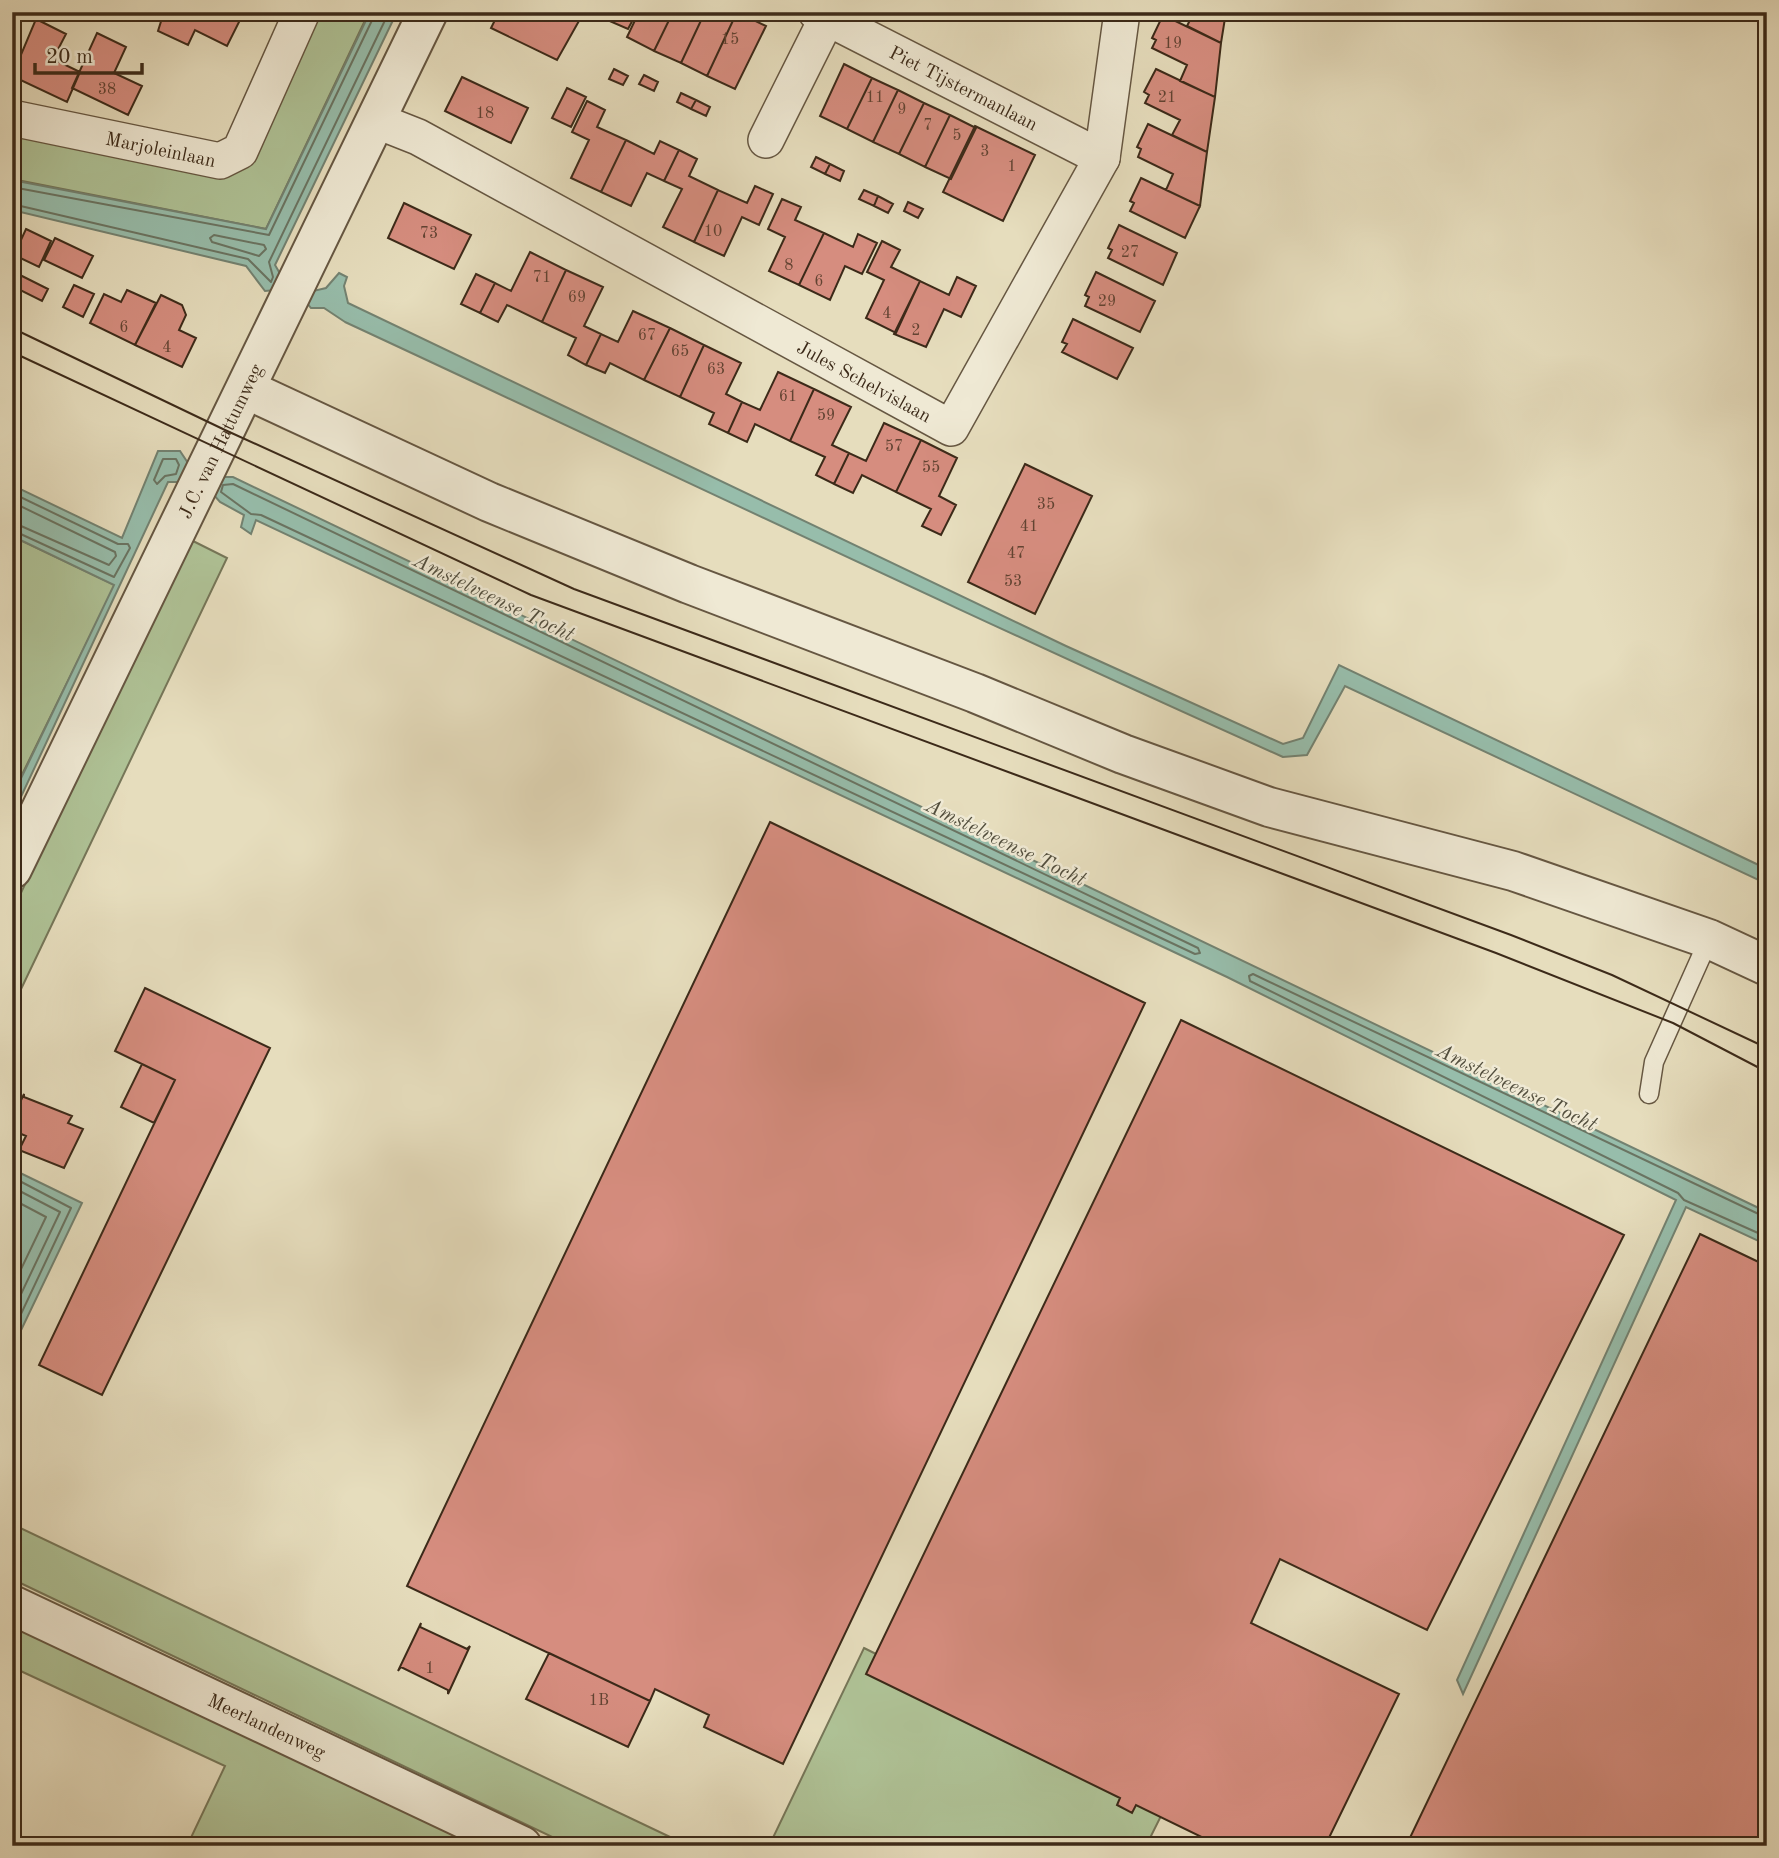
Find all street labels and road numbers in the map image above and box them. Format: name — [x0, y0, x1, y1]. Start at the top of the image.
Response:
street label: Piet Tijstermanlaan — [885, 44, 1040, 135]
street label: Marjoleinlaan — [104, 131, 217, 172]
street label: Jules Schelvislaan — [793, 339, 934, 427]
street label: J.C. van Hattumweg — [177, 361, 268, 522]
street label: Meerlandenweg — [204, 1692, 328, 1764]

